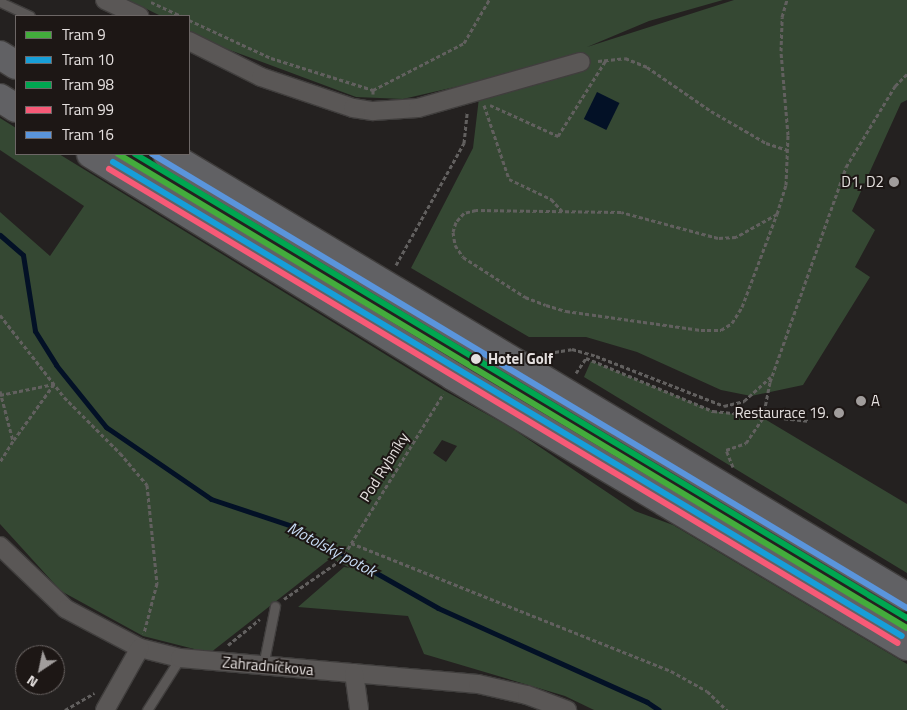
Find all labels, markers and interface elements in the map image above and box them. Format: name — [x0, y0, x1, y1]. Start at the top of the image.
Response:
legend — [15, 15, 190, 155]
text: Tram 9 — [62, 23, 106, 46]
text: Tram 10 — [62, 48, 114, 71]
text: Tram 98 — [62, 73, 114, 96]
text: Tram 99 — [62, 98, 114, 121]
text: Tram 16 — [62, 123, 114, 146]
place label: D1, D2 — [841, 173, 884, 191]
marker: D1, D2 — [888, 176, 900, 188]
marker: Hotel Golf — [467, 350, 485, 368]
place label: Hotel Golf — [488, 350, 553, 368]
place label: A — [871, 392, 880, 410]
marker: A — [855, 395, 867, 407]
place label: Restaurace 19. — [735, 404, 829, 422]
marker: Restaurace 19. — [833, 407, 845, 419]
street label: Pod Rybníky — [356, 429, 412, 505]
water label: Motolský potok — [285, 518, 379, 580]
north arrow — [15, 645, 65, 695]
street label: Zahradníčkova — [222, 653, 314, 679]
text: N — [22, 671, 42, 693]

